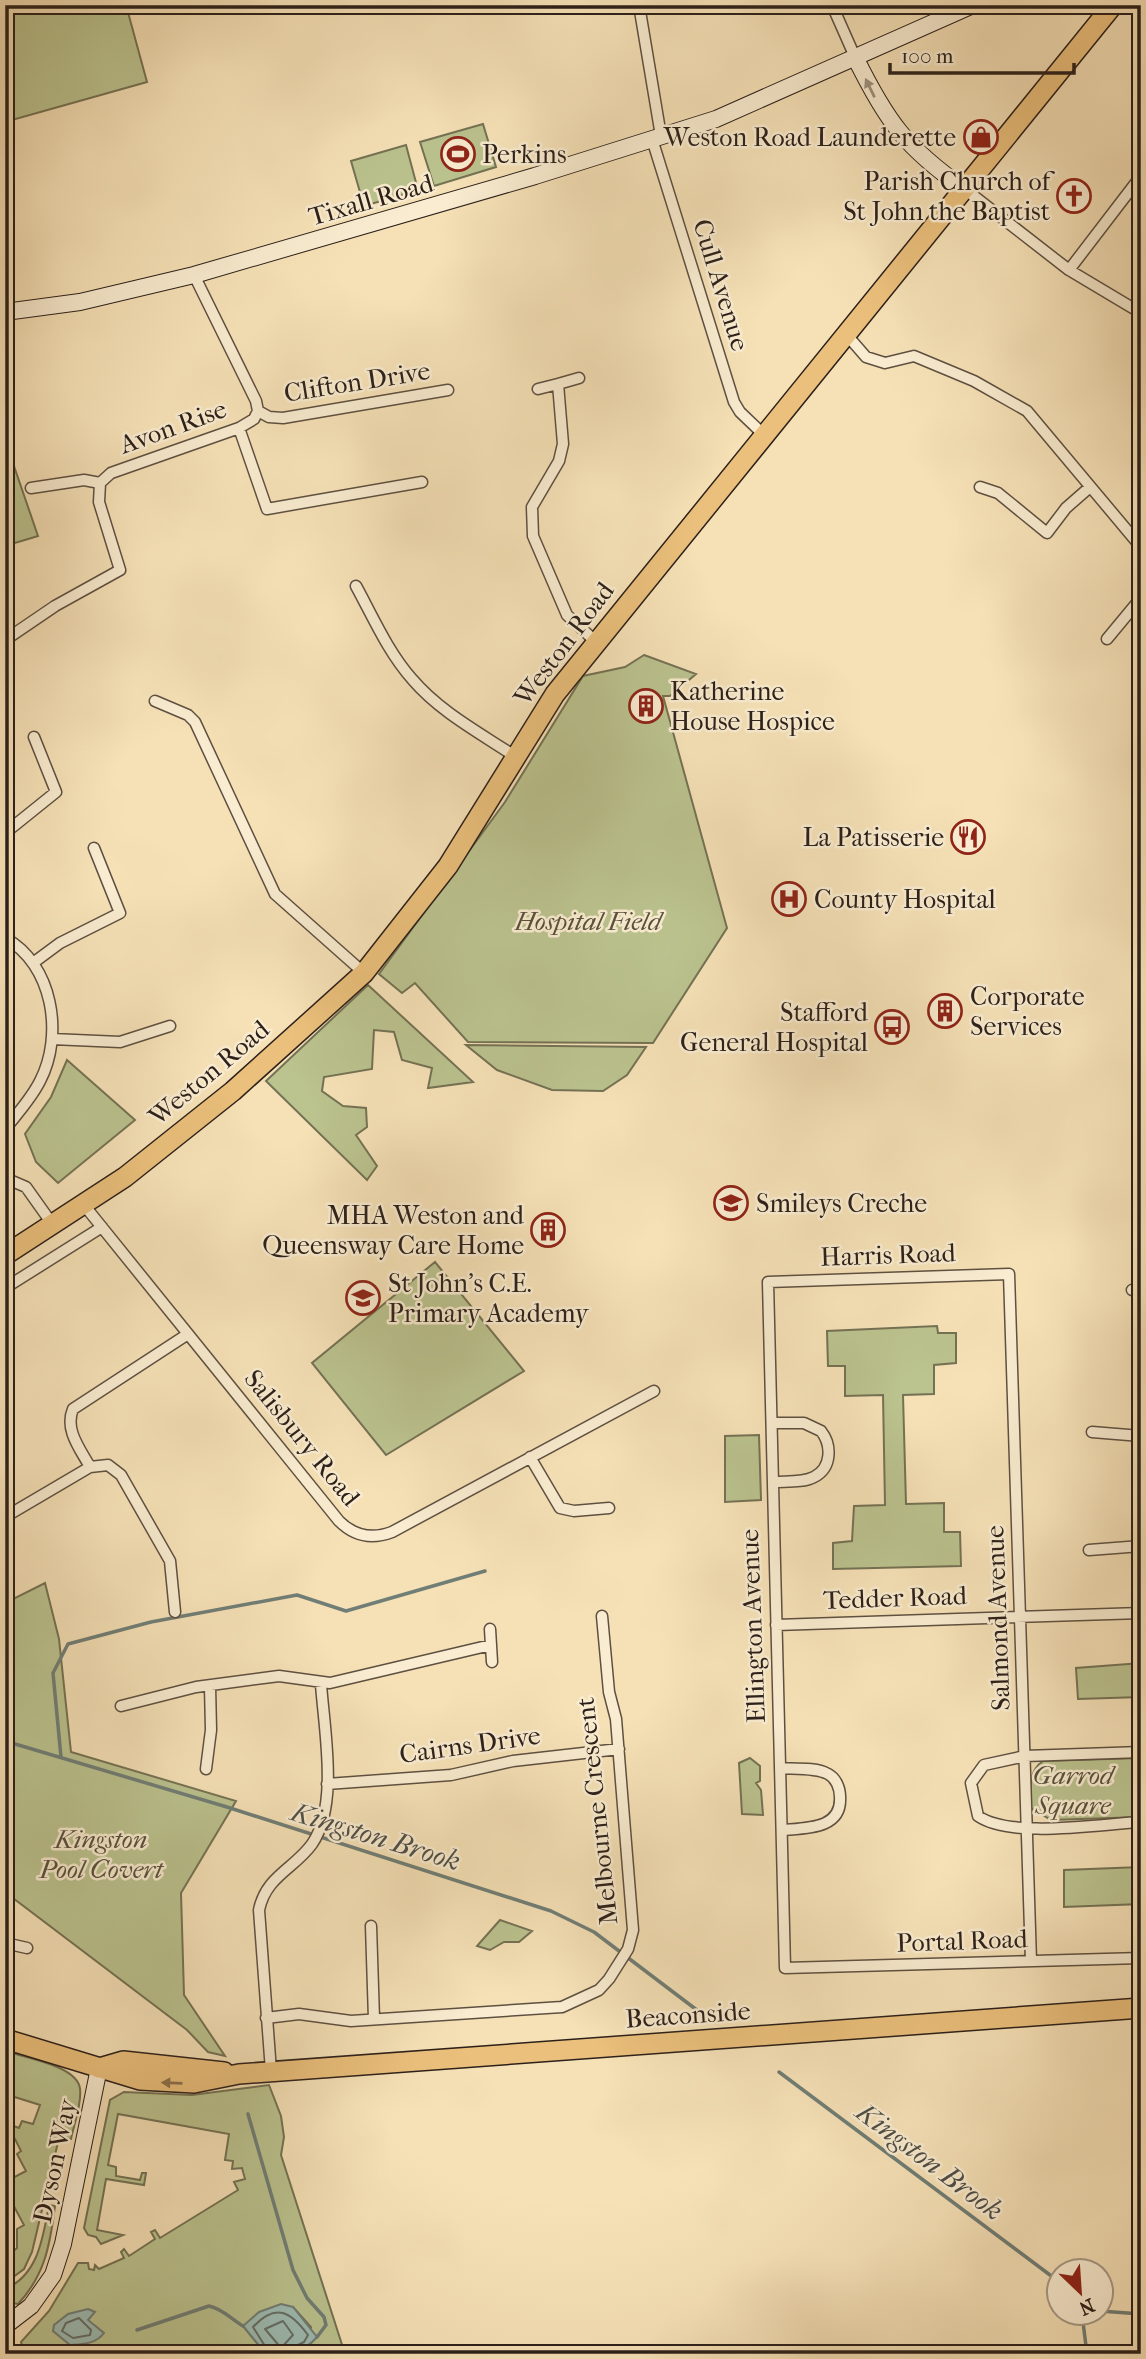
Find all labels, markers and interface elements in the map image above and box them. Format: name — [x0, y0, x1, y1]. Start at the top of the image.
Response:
scale bar — [890, 32, 1074, 76]
text: 100 m — [901, 44, 954, 68]
one-way arrow — [865, 78, 876, 98]
shop icon: Weston Road Launderette — [962, 118, 1000, 156]
place label: Weston Road Launderette — [663, 122, 956, 153]
sports icon: Perkins — [439, 135, 477, 173]
place label: Perkins — [482, 139, 567, 170]
place label: Parish Church of St John the Baptist — [843, 166, 1055, 227]
street label: Tixall Road — [305, 167, 438, 233]
church icon: Parish Church of St John the Baptist — [1055, 177, 1093, 215]
street label: Cull Avenue — [686, 215, 756, 355]
street label: Clifton Drive — [282, 355, 432, 409]
street label: Avon Rise — [114, 393, 231, 461]
street label: Weston Road — [507, 575, 621, 713]
place label: Katherine House Hospice — [670, 676, 835, 737]
building icon: Katherine House Hospice — [627, 687, 665, 725]
restaurant icon: La Patisserie — [949, 818, 987, 856]
place label: La Patisserie — [803, 822, 944, 853]
hospital icon: County Hospital — [770, 880, 808, 918]
place label: County Hospital — [814, 884, 996, 915]
park label: Hospital Field — [514, 906, 665, 937]
place label: Corporate Services — [970, 981, 1085, 1042]
building icon: Corporate Services — [926, 992, 964, 1030]
place label: Stafford General Hospital — [680, 997, 869, 1058]
bus stop icon: Stafford General Hospital — [873, 1008, 911, 1046]
street label: Weston Road — [142, 1013, 276, 1133]
school or university icon: Smileys Creche — [712, 1184, 750, 1222]
place label: Smileys Creche — [756, 1188, 927, 1219]
place label: MHA Weston and Queensway Care Home — [262, 1200, 525, 1261]
building icon: MHA Weston and Queensway Care Home — [529, 1211, 567, 1249]
street label: Harris Road — [820, 1237, 957, 1273]
place label: St John's C.E. Primary Academy — [388, 1268, 590, 1329]
school or university icon: St John's C.E. Primary Academy — [344, 1279, 382, 1317]
street label: Salisbury Road — [238, 1364, 367, 1513]
street label: Salmond Avenue — [979, 1524, 1017, 1711]
street label: Ellington Avenue — [734, 1528, 772, 1724]
street label: Tedder Road — [823, 1580, 968, 1616]
street label: Melbourne Crescent — [570, 1695, 624, 1926]
street label: Cairns Drive — [398, 1720, 543, 1770]
park label: Garrod Square — [1033, 1760, 1117, 1821]
water label: Kingston Brook — [285, 1794, 465, 1877]
park label: Kingston Pool Covert — [38, 1824, 165, 1885]
street label: Portal Road — [896, 1923, 1029, 1959]
street label: Beaconside — [624, 1995, 752, 2035]
one-way arrow — [161, 2077, 183, 2088]
water label: Kingston Brook — [849, 2094, 1010, 2227]
street label: Dyson Way — [27, 2095, 84, 2226]
north arrow — [1044, 2258, 1114, 2328]
text: N — [1075, 2293, 1098, 2320]

